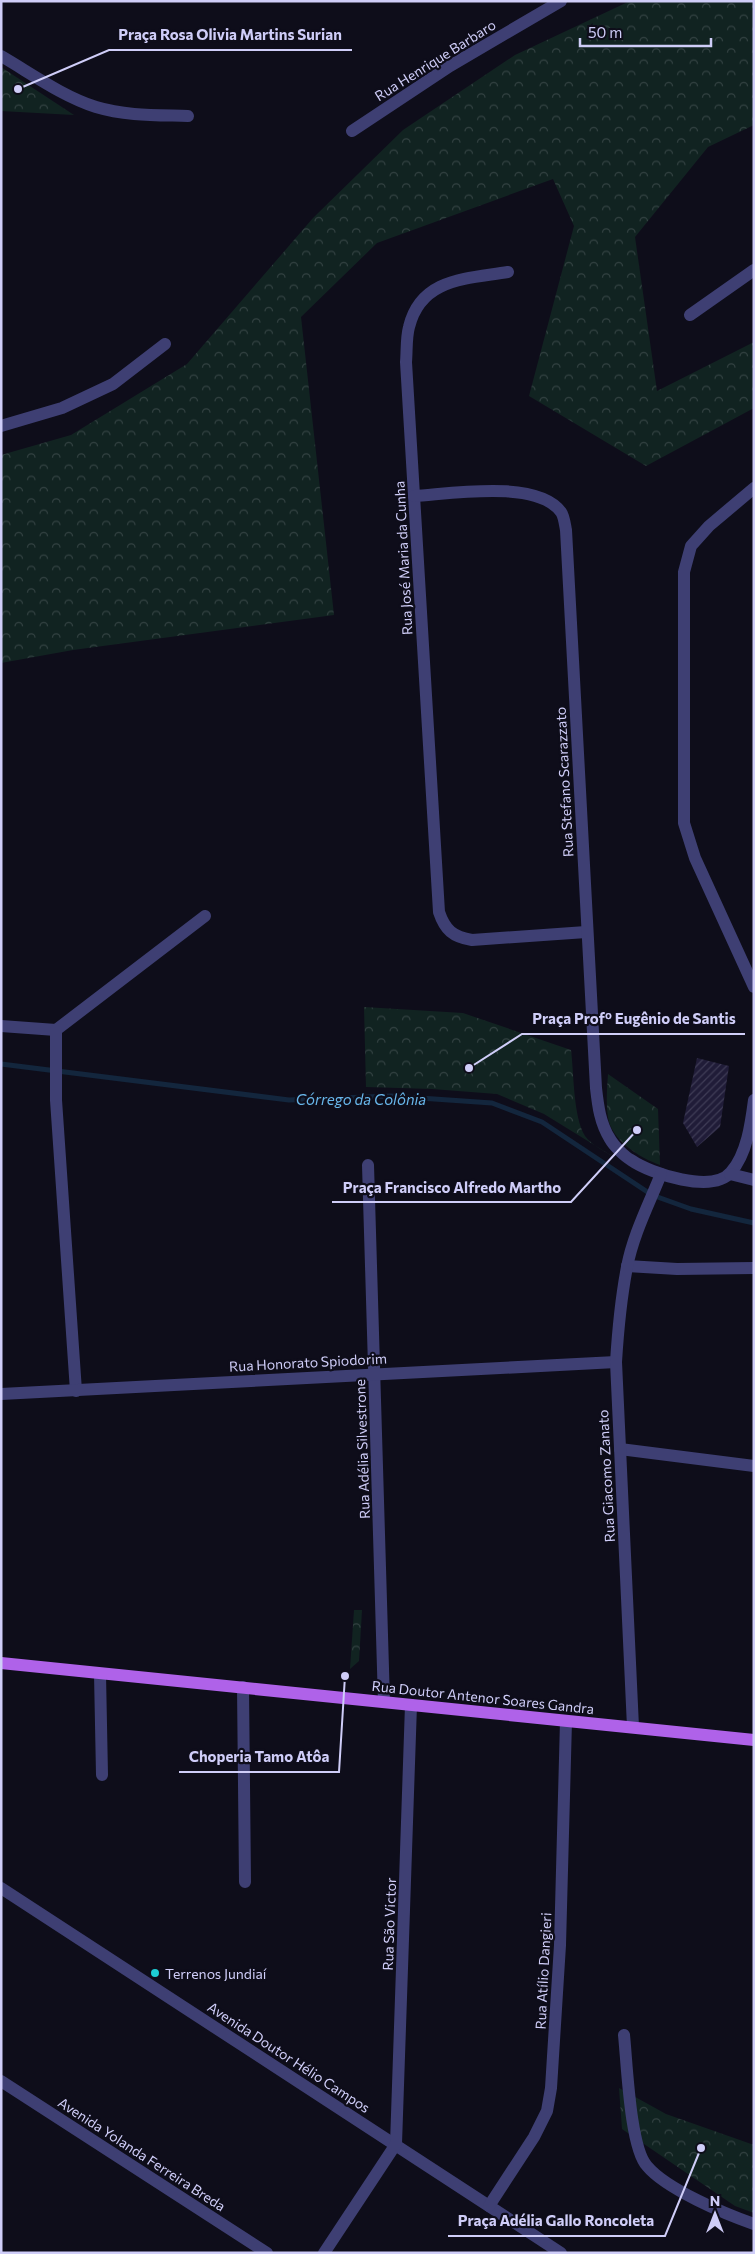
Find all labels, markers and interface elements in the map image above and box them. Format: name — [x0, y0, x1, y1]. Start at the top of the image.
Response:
scale bar — [580, 15, 711, 47]
street label: Rua Henrique Barbaro — [371, 16, 499, 104]
callout: Praça Rosa Olivia Martins Surian — [109, 20, 352, 50]
text: 50 m — [588, 23, 622, 41]
text: Praça Rosa Olivia Martins Surian — [118, 25, 342, 43]
street label: Rua José Maria da Cunha — [390, 480, 416, 636]
street label: Rua Stefano Scarazzato — [552, 706, 576, 858]
callout: Praça Profº Eugênio de Santis — [522, 1004, 745, 1034]
text: Praça Profº Eugênio de Santis — [532, 1009, 736, 1027]
water label: Córrego da Colônia — [296, 1090, 426, 1108]
callout: Praça Francisco Alfredo Martho — [332, 1172, 571, 1202]
text: Praça Francisco Alfredo Martho — [343, 1178, 561, 1196]
street label: Rua Honorato Spiodorim — [229, 1349, 387, 1375]
street label: Rua Adélia Silvestrone — [351, 1379, 373, 1519]
street label: Rua Giacomo Zanato — [594, 1409, 618, 1543]
street label: Rua Doutor Antenor Soares Gandra — [371, 1677, 595, 1717]
callout: Choperia Tamo Atôa — [179, 1742, 339, 1772]
text: Choperia Tamo Atôa — [189, 1747, 329, 1765]
street label: Rua São Victor — [379, 1877, 399, 1971]
street label: Rua Atílio Dangieri — [531, 1912, 555, 2030]
place label: Terrenos Jundiaí — [165, 1965, 267, 1982]
marker: Terrenos Jundiaí — [149, 1967, 161, 1979]
street label: Avenida Doutor Hélio Campos — [205, 1998, 373, 2116]
street label: Avenida Yolanda Ferreira Breda — [55, 2093, 229, 2215]
north arrow — [690, 2189, 740, 2239]
text: N — [710, 2192, 720, 2209]
callout: Praça Adélia Gallo Roncoleta — [448, 2206, 665, 2236]
text: Praça Adélia Gallo Roncoleta — [458, 2211, 654, 2229]

